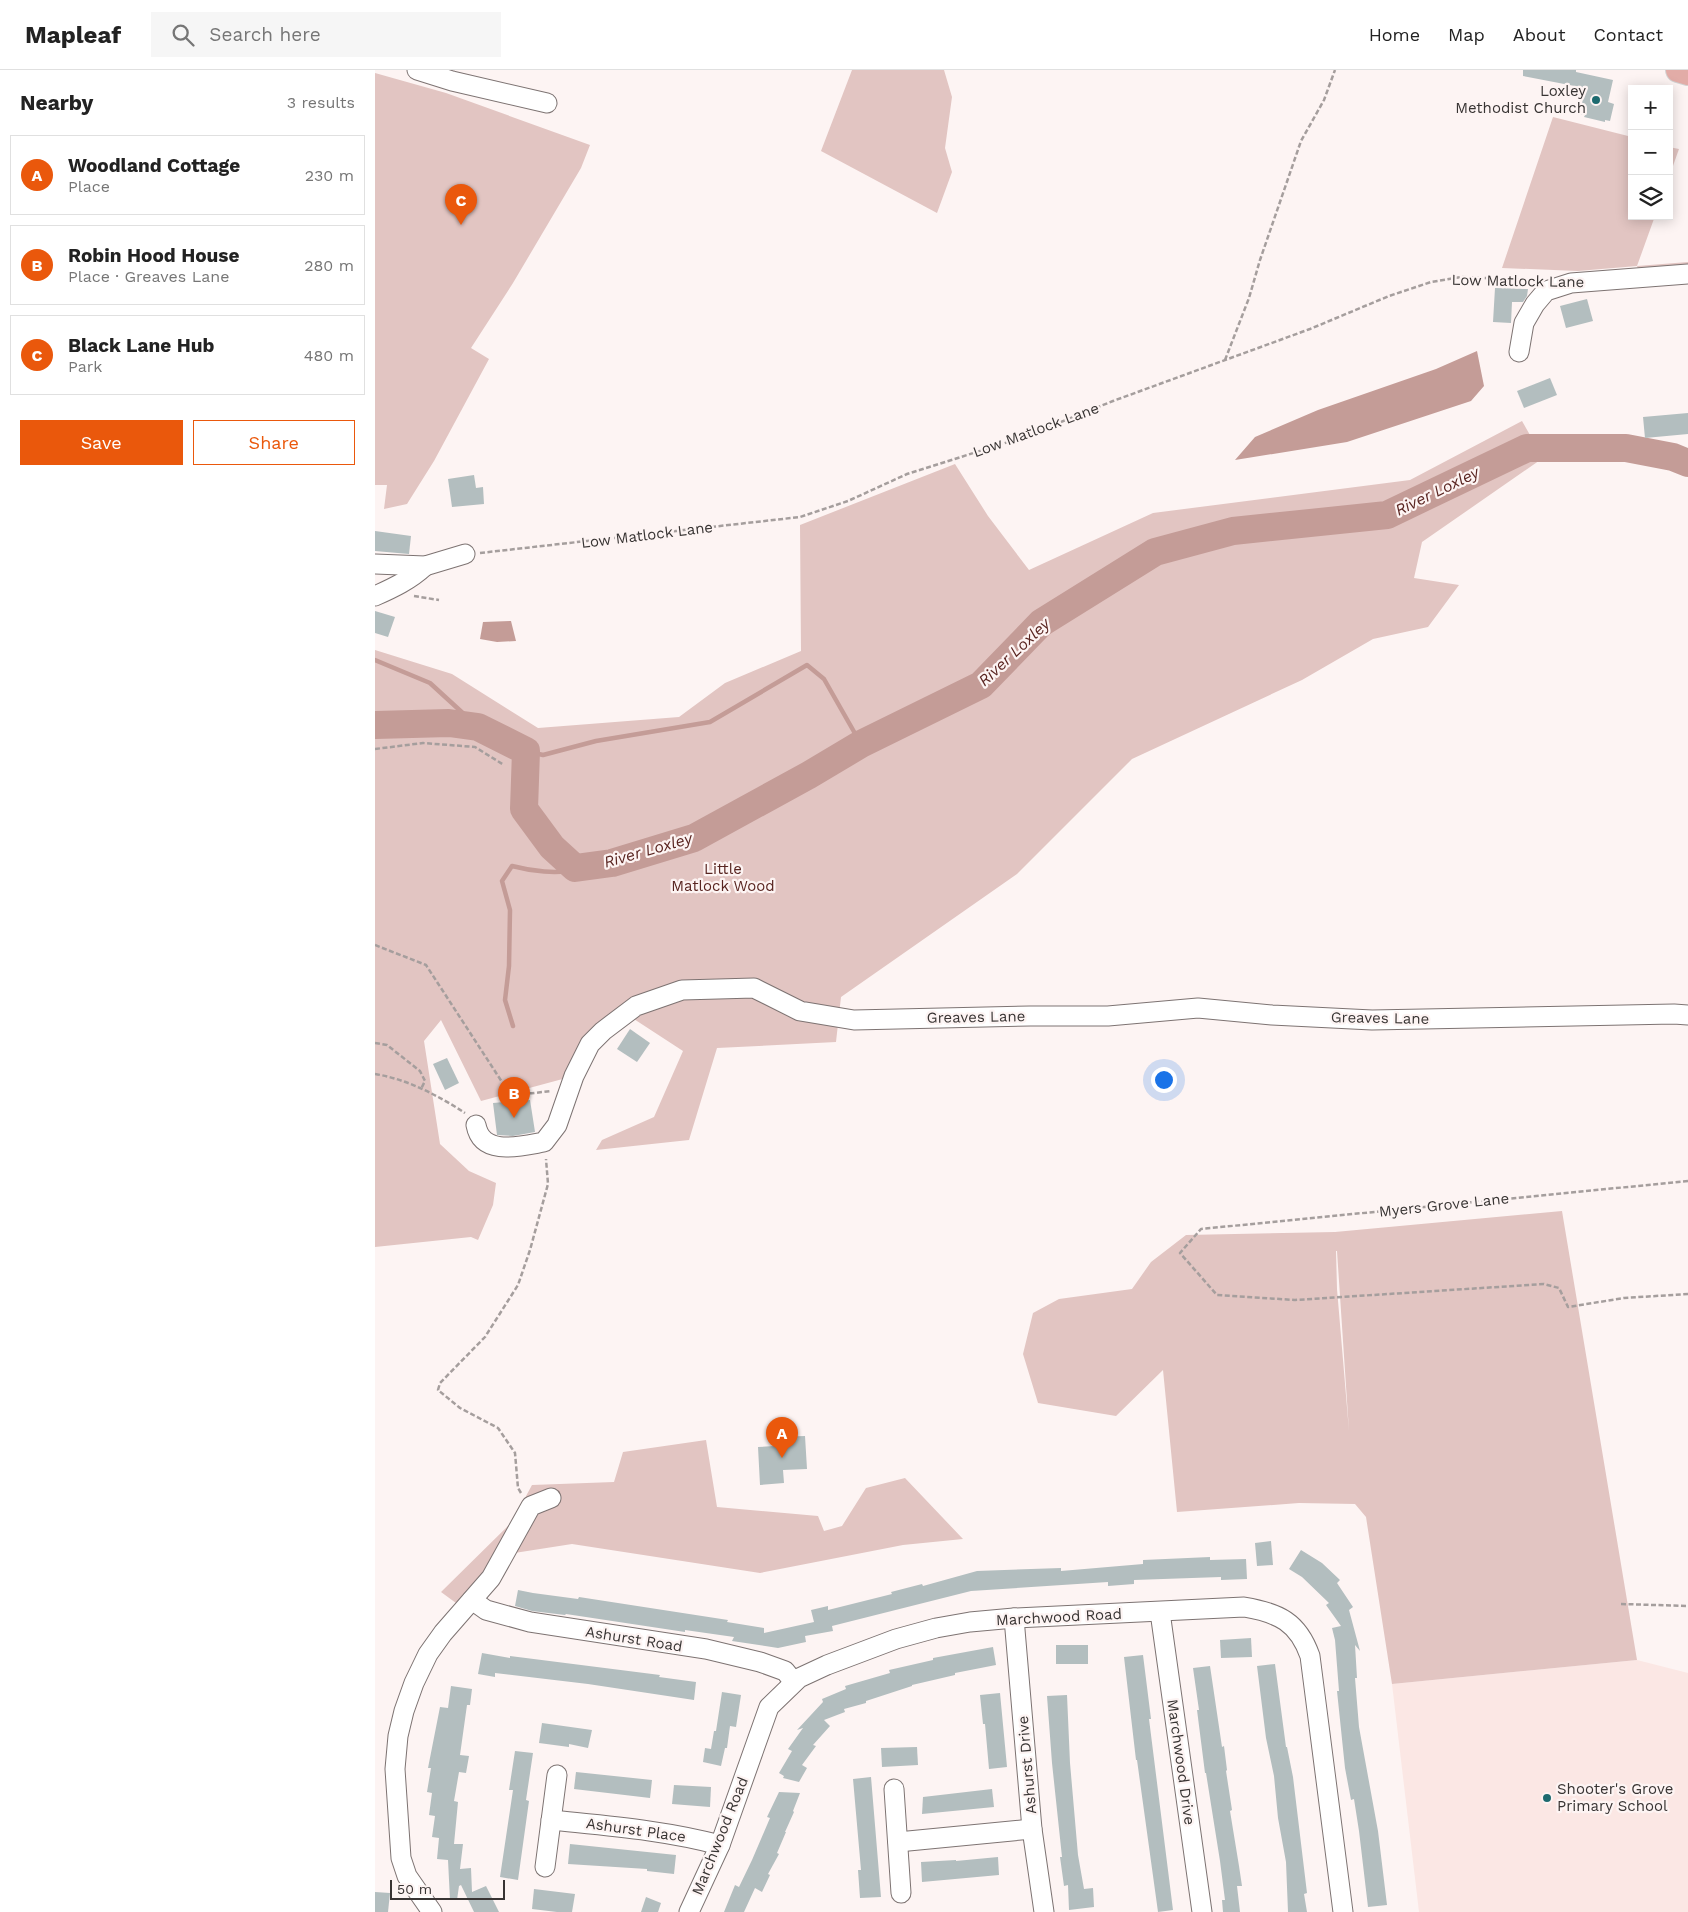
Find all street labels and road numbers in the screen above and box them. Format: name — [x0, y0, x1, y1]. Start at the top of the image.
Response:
street label: Low Matlock Lane — [1451, 271, 1585, 291]
street label: Low Matlock Lane — [971, 399, 1101, 461]
street label: Low Matlock Lane — [580, 518, 714, 552]
street label: Greaves Lane — [927, 1007, 1025, 1027]
street label: Greaves Lane — [1331, 1008, 1429, 1028]
street label: Myers Grove Lane — [1378, 1189, 1510, 1221]
street label: Marchwood Road — [996, 1605, 1122, 1629]
street label: Ashurst Road — [584, 1622, 684, 1656]
street label: Marchwood Drive — [1163, 1698, 1199, 1826]
street label: Ashurst Drive — [1014, 1715, 1040, 1815]
street label: Marchwood Road — [688, 1774, 752, 1898]
street label: Ashurst Place — [585, 1814, 687, 1846]

